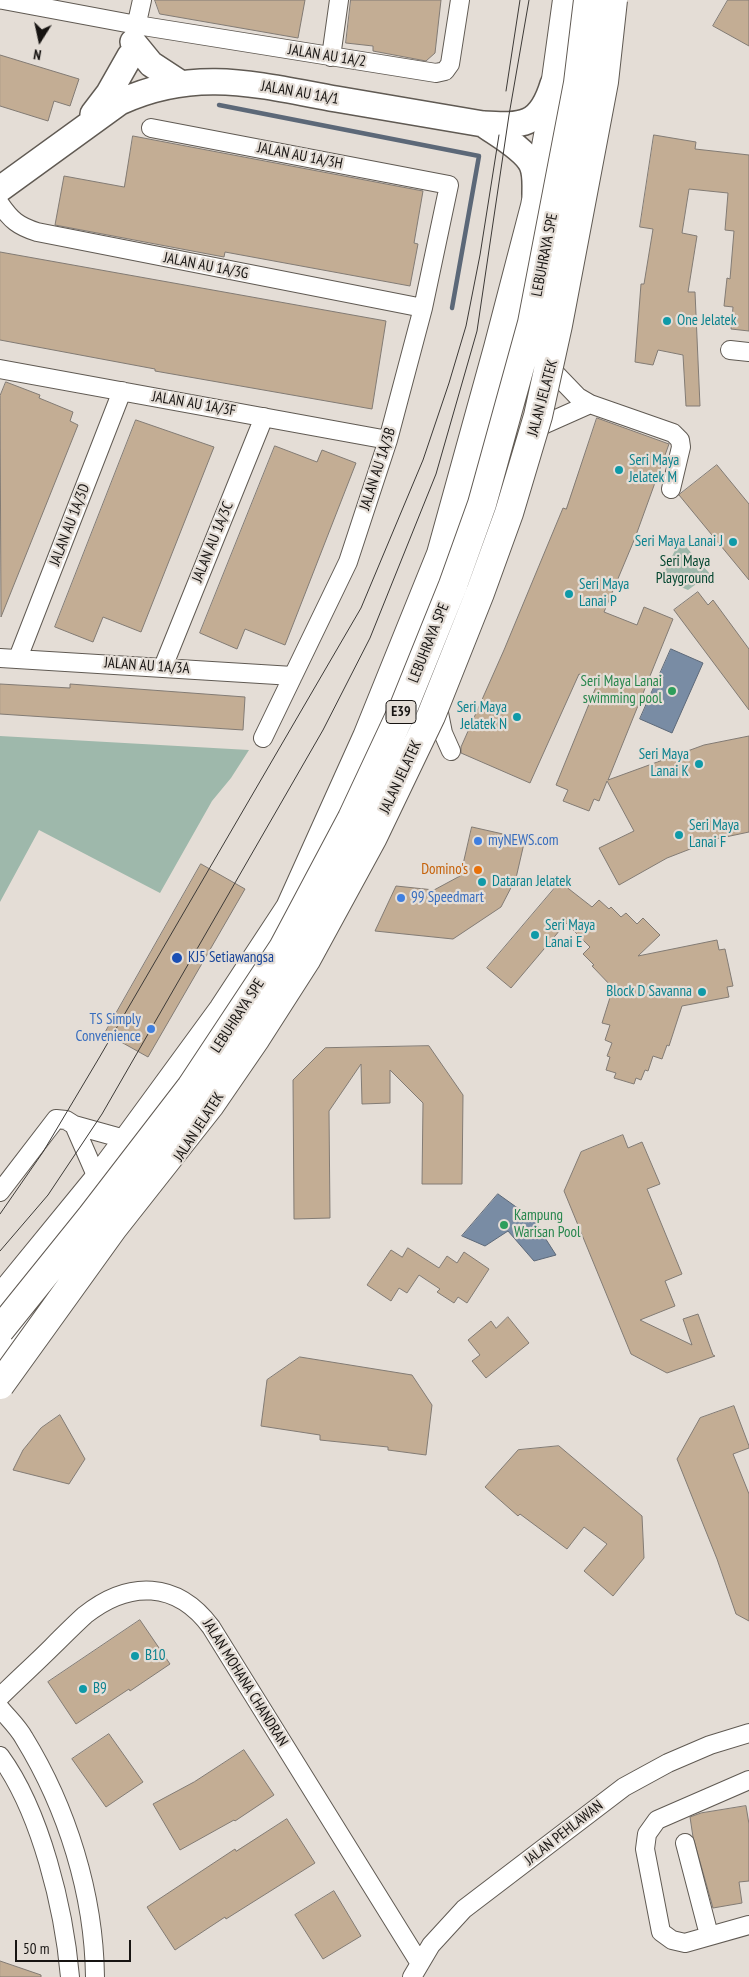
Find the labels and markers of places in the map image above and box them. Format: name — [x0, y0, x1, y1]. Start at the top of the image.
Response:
place label: One Jelatek — [677, 312, 737, 330]
marker: One Jelatek — [661, 315, 673, 327]
place label: Seri Maya Jelatek M — [629, 452, 679, 487]
marker: Seri Maya Jelatek M — [613, 464, 625, 476]
place label: Seri Maya Lanai J — [635, 533, 723, 551]
marker: Seri Maya Lanai J — [727, 536, 739, 548]
place label: Seri Maya Lanai P — [579, 576, 629, 611]
marker: Seri Maya Lanai P — [563, 588, 575, 600]
place label: Seri Maya Lanai swimming pool — [581, 673, 662, 708]
marker: Seri Maya Lanai swimming pool — [666, 685, 678, 697]
place label: Seri Maya Jelatek N — [457, 699, 507, 734]
marker: Seri Maya Jelatek N — [511, 711, 523, 723]
place label: Seri Maya Lanai K — [639, 746, 689, 781]
marker: Seri Maya Lanai K — [693, 758, 705, 770]
place label: Seri Maya Lanai F — [689, 817, 739, 852]
marker: Seri Maya Lanai F — [673, 829, 685, 841]
place label: myNEWS.com — [488, 832, 558, 850]
marker: myNEWS.com — [472, 835, 484, 847]
place label: Domino's — [421, 861, 468, 879]
marker: Domino's — [472, 864, 484, 876]
place label: Dataran Jelatek — [492, 873, 571, 891]
marker: Dataran Jelatek — [476, 876, 488, 888]
place label: 99 Speedmart — [411, 889, 484, 907]
marker: 99 Speedmart — [395, 892, 407, 904]
place label: Seri Maya Lanai E — [545, 917, 595, 952]
marker: Seri Maya Lanai E — [529, 929, 541, 941]
place label: KJ5 Setiawangsa — [188, 949, 274, 967]
marker: KJ5 Setiawangsa — [170, 951, 184, 965]
place label: Block D Savanna — [606, 983, 692, 1001]
marker: Block D Savanna — [696, 986, 708, 998]
place label: TS Simply Convenience — [76, 1011, 141, 1046]
marker: TS Simply Convenience — [145, 1023, 157, 1035]
place label: Kampung Warisan Pool — [514, 1207, 581, 1242]
marker: Kampung Warisan Pool — [498, 1219, 510, 1231]
place label: B10 — [145, 1647, 166, 1665]
marker: B10 — [129, 1650, 141, 1662]
place label: B9 — [93, 1680, 107, 1698]
marker: B9 — [77, 1683, 89, 1695]

